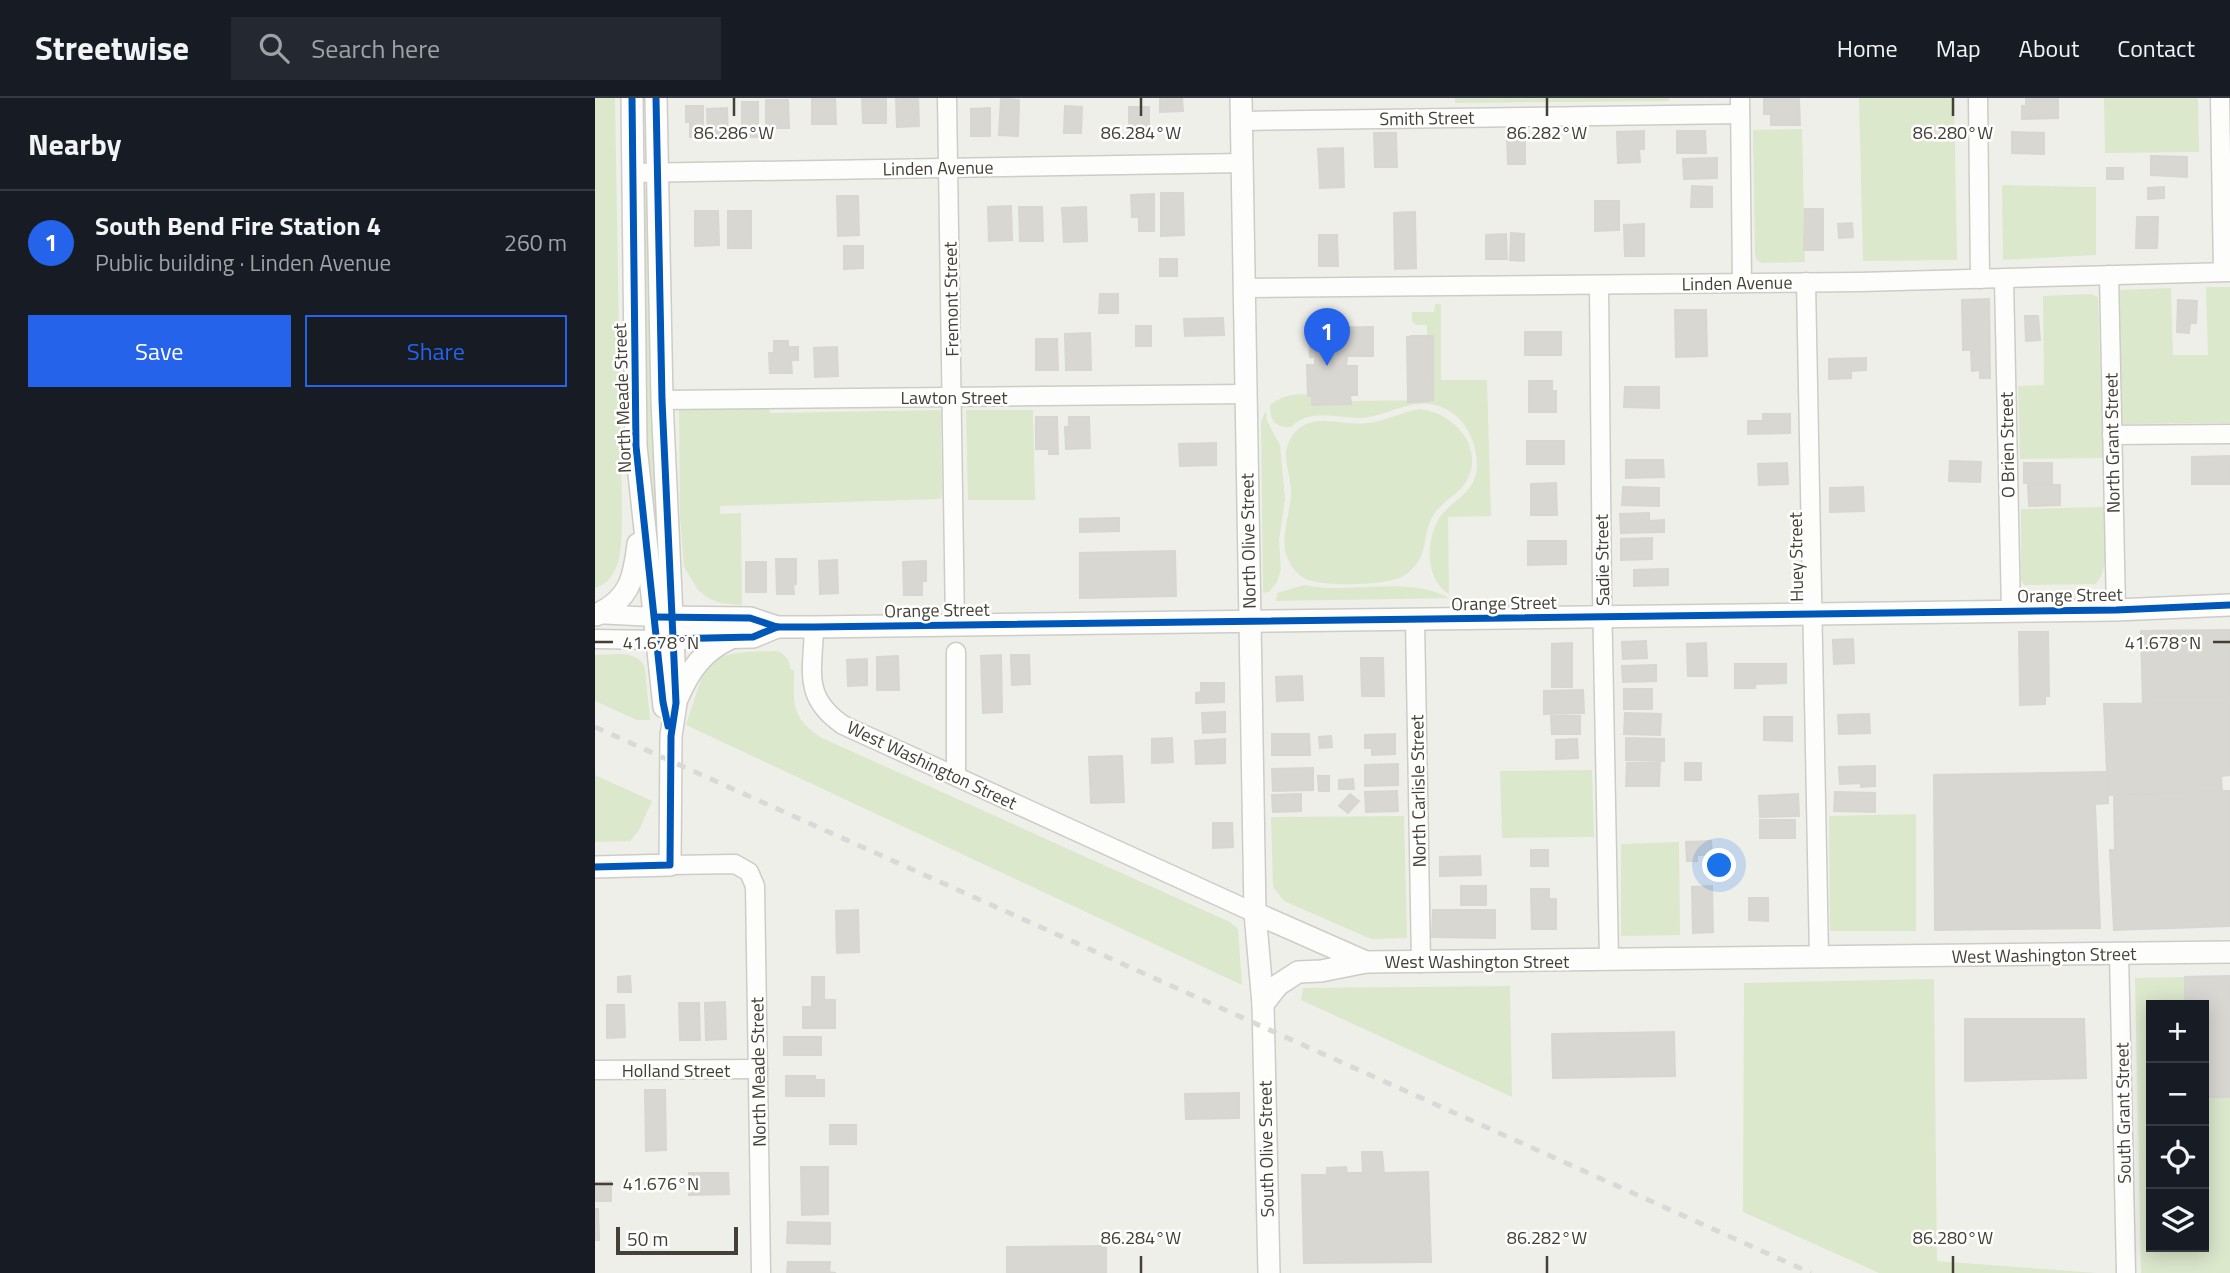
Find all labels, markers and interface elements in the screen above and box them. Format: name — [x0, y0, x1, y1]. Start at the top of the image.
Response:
search box — [231, 17, 721, 80]
text: Streetwise — [35, 23, 189, 73]
icon: search — [255, 29, 293, 67]
text: Search here — [311, 29, 440, 68]
text: Home — [1837, 30, 1898, 66]
text: Map — [1936, 30, 1981, 66]
text: About — [2019, 30, 2079, 66]
text: Contact — [2117, 30, 2195, 66]
street label: Smith Street — [1379, 104, 1475, 132]
text: 86.286°W — [694, 119, 774, 146]
text: 86.284°W — [1101, 119, 1181, 146]
text: 86.282°W — [1507, 119, 1587, 146]
text: 86.280°W — [1913, 119, 1993, 146]
text: Nearby — [28, 121, 121, 167]
street label: Linden Avenue — [882, 154, 994, 182]
text: South Bend Fire Station 4 — [95, 206, 381, 245]
text: 1 — [45, 225, 57, 260]
text: 260 m — [504, 225, 567, 260]
street label: Fremont Street — [936, 241, 966, 357]
text: Public building · Linden Avenue — [95, 245, 391, 280]
street label: Linden Avenue — [1681, 269, 1793, 297]
pin: 1 — [1304, 308, 1350, 366]
button: Save — [28, 315, 291, 387]
button: Share — [305, 315, 567, 387]
street label: North Meade Street — [606, 322, 638, 473]
street label: North Grant Street — [2097, 372, 2127, 513]
street label: Lawton Street — [900, 384, 1008, 411]
street label: O Brien Street — [1993, 391, 2021, 498]
street label: North Olive Street — [1233, 472, 1263, 609]
street label: Huey Street — [1782, 511, 1810, 602]
street label: Sadie Street — [1588, 513, 1616, 606]
street label: Orange Street — [2017, 581, 2124, 609]
street label: Orange Street — [1451, 589, 1558, 617]
street label: Orange Street — [884, 596, 991, 624]
text: 41.678°N — [623, 629, 699, 656]
text: 41.678°N — [2125, 629, 2201, 656]
street label: West Washington Street — [843, 714, 1022, 817]
street label: North Carlisle Street — [1403, 714, 1433, 868]
your location — [1702, 848, 1736, 882]
street label: West Washington Street — [1951, 940, 2137, 970]
street label: West Washington Street — [1385, 948, 1570, 975]
street label: North Meade Street — [743, 996, 773, 1147]
map controls — [2146, 1000, 2209, 1252]
button: + — [2146, 1000, 2209, 1063]
street label: South Grant Street — [2108, 1041, 2138, 1184]
street label: Holland Street — [622, 1057, 731, 1084]
button: − — [2146, 1063, 2209, 1126]
street label: South Olive Street — [1251, 1080, 1281, 1218]
button: locate — [2146, 1126, 2209, 1189]
text: 41.676°N — [623, 1170, 699, 1197]
button: layers — [2146, 1189, 2209, 1252]
scale bar — [616, 1224, 739, 1256]
text: 50 m — [627, 1224, 668, 1253]
text: 86.284°W — [1101, 1224, 1181, 1251]
text: 86.282°W — [1507, 1224, 1587, 1251]
text: 86.280°W — [1913, 1224, 1993, 1251]

